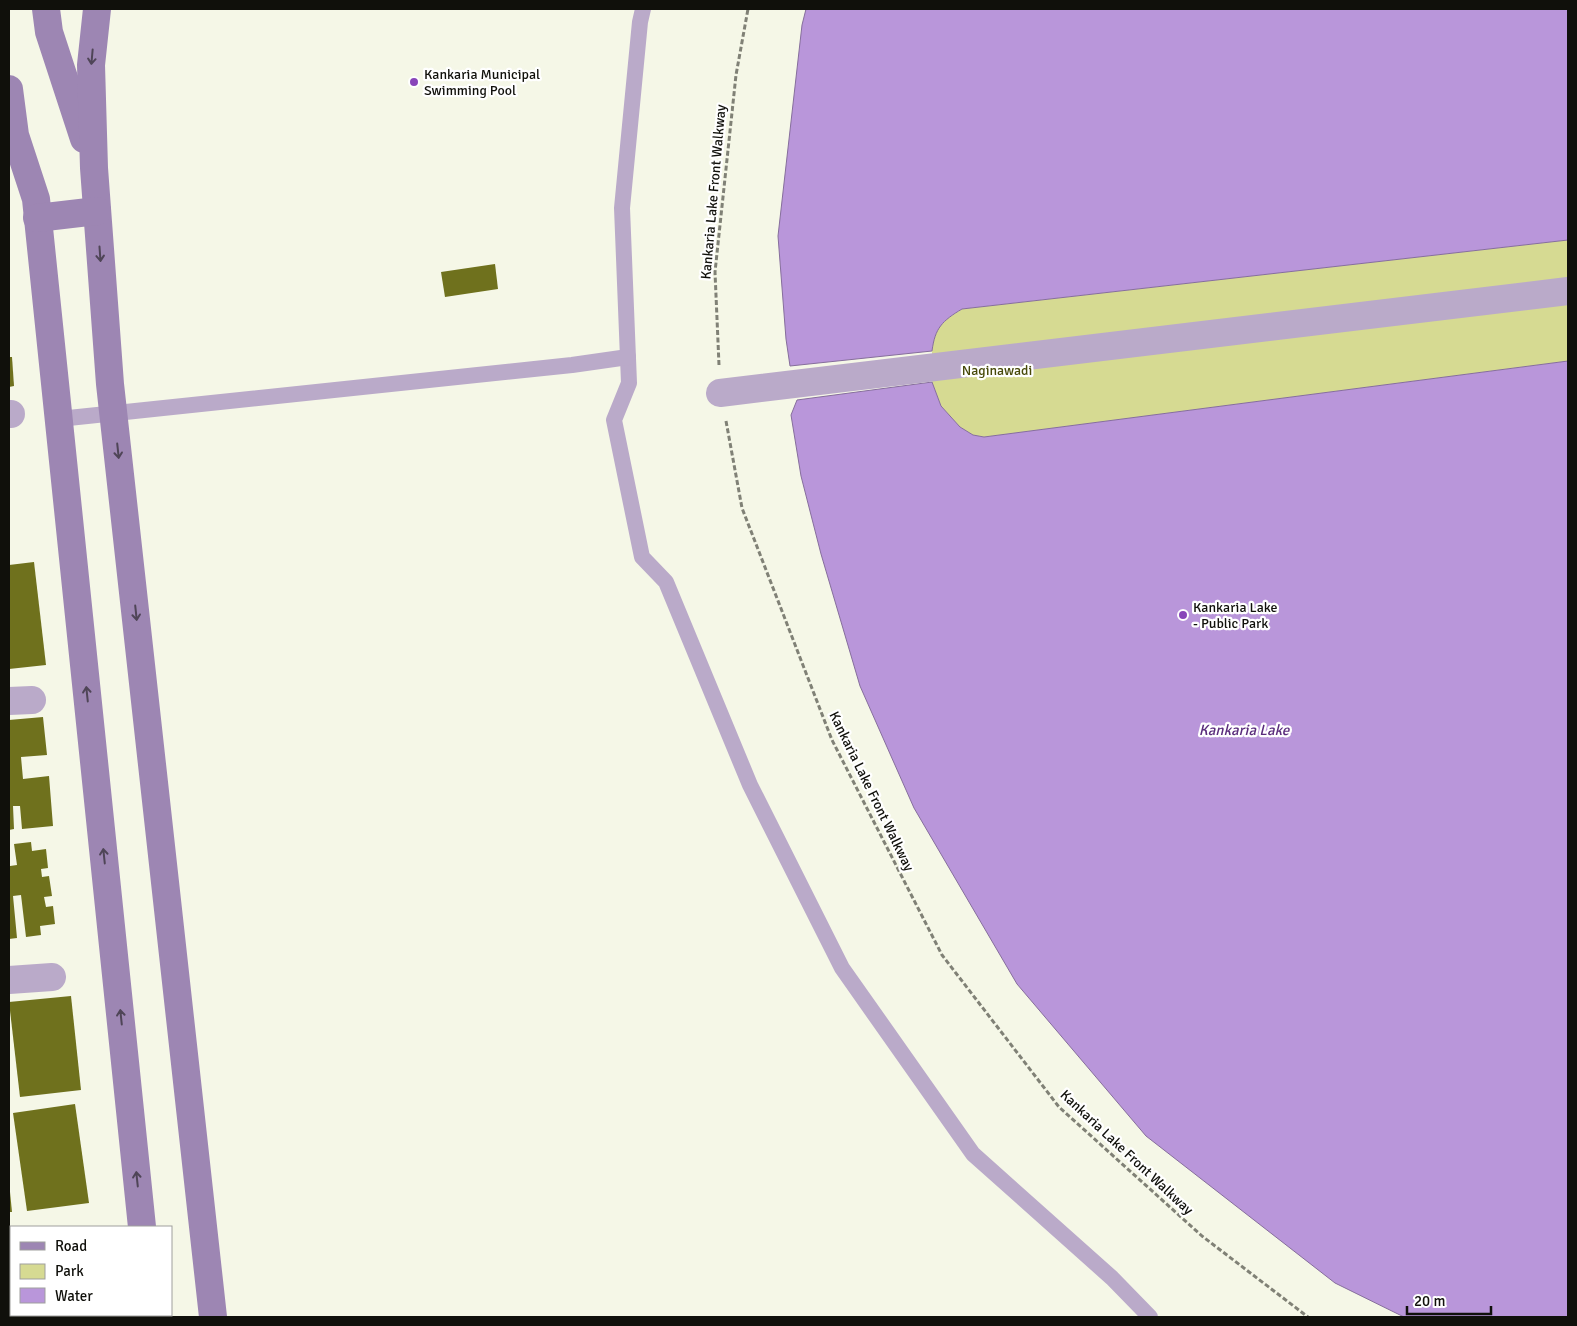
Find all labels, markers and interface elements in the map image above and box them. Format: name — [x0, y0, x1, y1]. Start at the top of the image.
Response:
one-way arrow — [87, 49, 96, 65]
place label: Kankaria Municipal Swimming Pool — [424, 66, 540, 99]
marker: Kankaria Municipal Swimming Pool — [408, 76, 420, 88]
street label: Kankaria Lake Front Walkway — [697, 103, 730, 280]
one-way arrow — [96, 246, 105, 262]
park label: Naginawadi — [962, 362, 1032, 379]
one-way arrow — [113, 443, 123, 459]
place label: Kankaria Lake - Public Park — [1193, 599, 1278, 632]
one-way arrow — [131, 604, 140, 620]
marker: Kankaria Lake - Public Park — [1177, 609, 1189, 621]
one-way arrow — [82, 686, 92, 702]
street label: Kankaria Lake Front Walkway — [825, 709, 918, 874]
water label: Kankaria Lake — [1199, 721, 1291, 739]
one-way arrow — [99, 848, 109, 864]
one-way arrow — [116, 1009, 126, 1025]
street label: Kankaria Lake Front Walkway — [1057, 1086, 1197, 1219]
one-way arrow — [133, 1171, 142, 1187]
legend — [10, 1226, 172, 1316]
text: Road — [55, 1237, 87, 1255]
text: Park — [55, 1262, 84, 1280]
scale bar — [1407, 1284, 1491, 1316]
text: Water — [55, 1287, 93, 1305]
text: 20 m — [1414, 1292, 1445, 1310]

